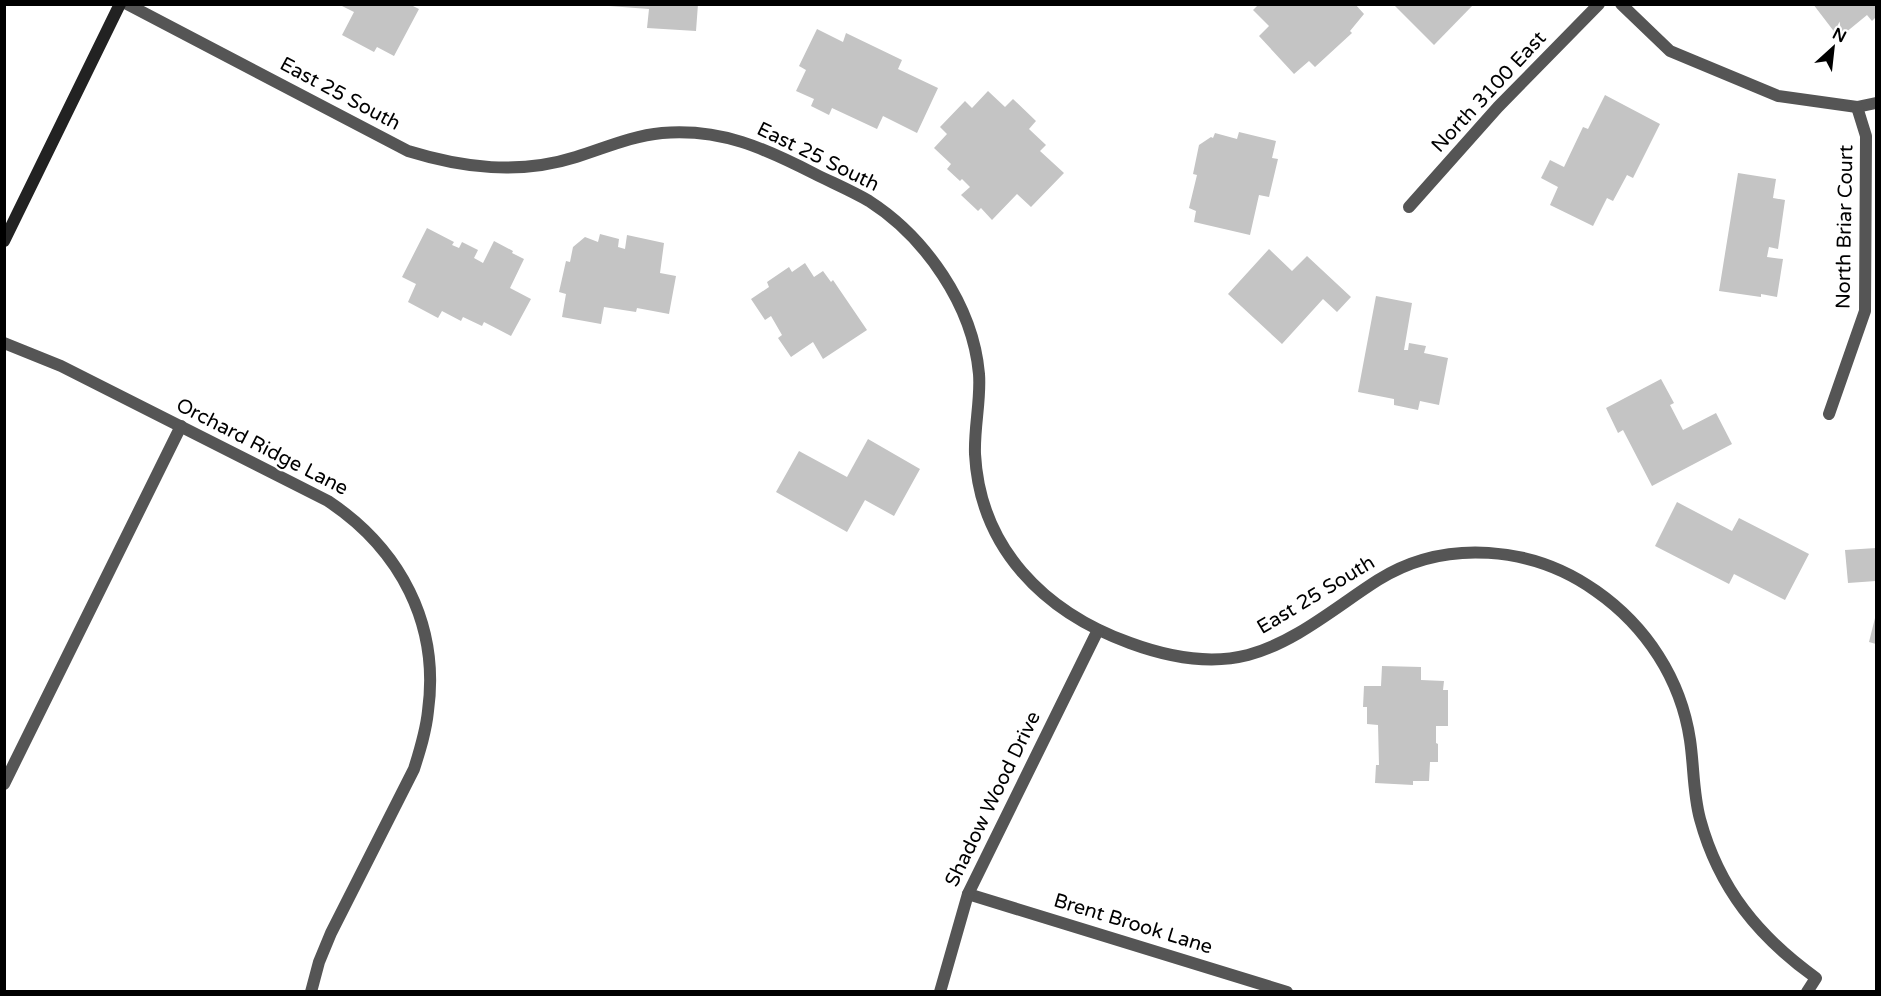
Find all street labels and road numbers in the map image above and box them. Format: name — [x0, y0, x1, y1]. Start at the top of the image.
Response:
street label: North 3100 East — [1427, 26, 1552, 158]
street label: East 25 South — [276, 52, 404, 136]
street label: East 25 South — [753, 117, 883, 197]
street label: North Briar Court — [1832, 144, 1858, 309]
street label: Orchard Ridge Lane — [172, 393, 352, 501]
street label: East 25 South — [1253, 550, 1379, 640]
street label: Shadow Wood Drive — [940, 707, 1046, 891]
street label: Brent Brook Lane — [1051, 888, 1215, 960]

